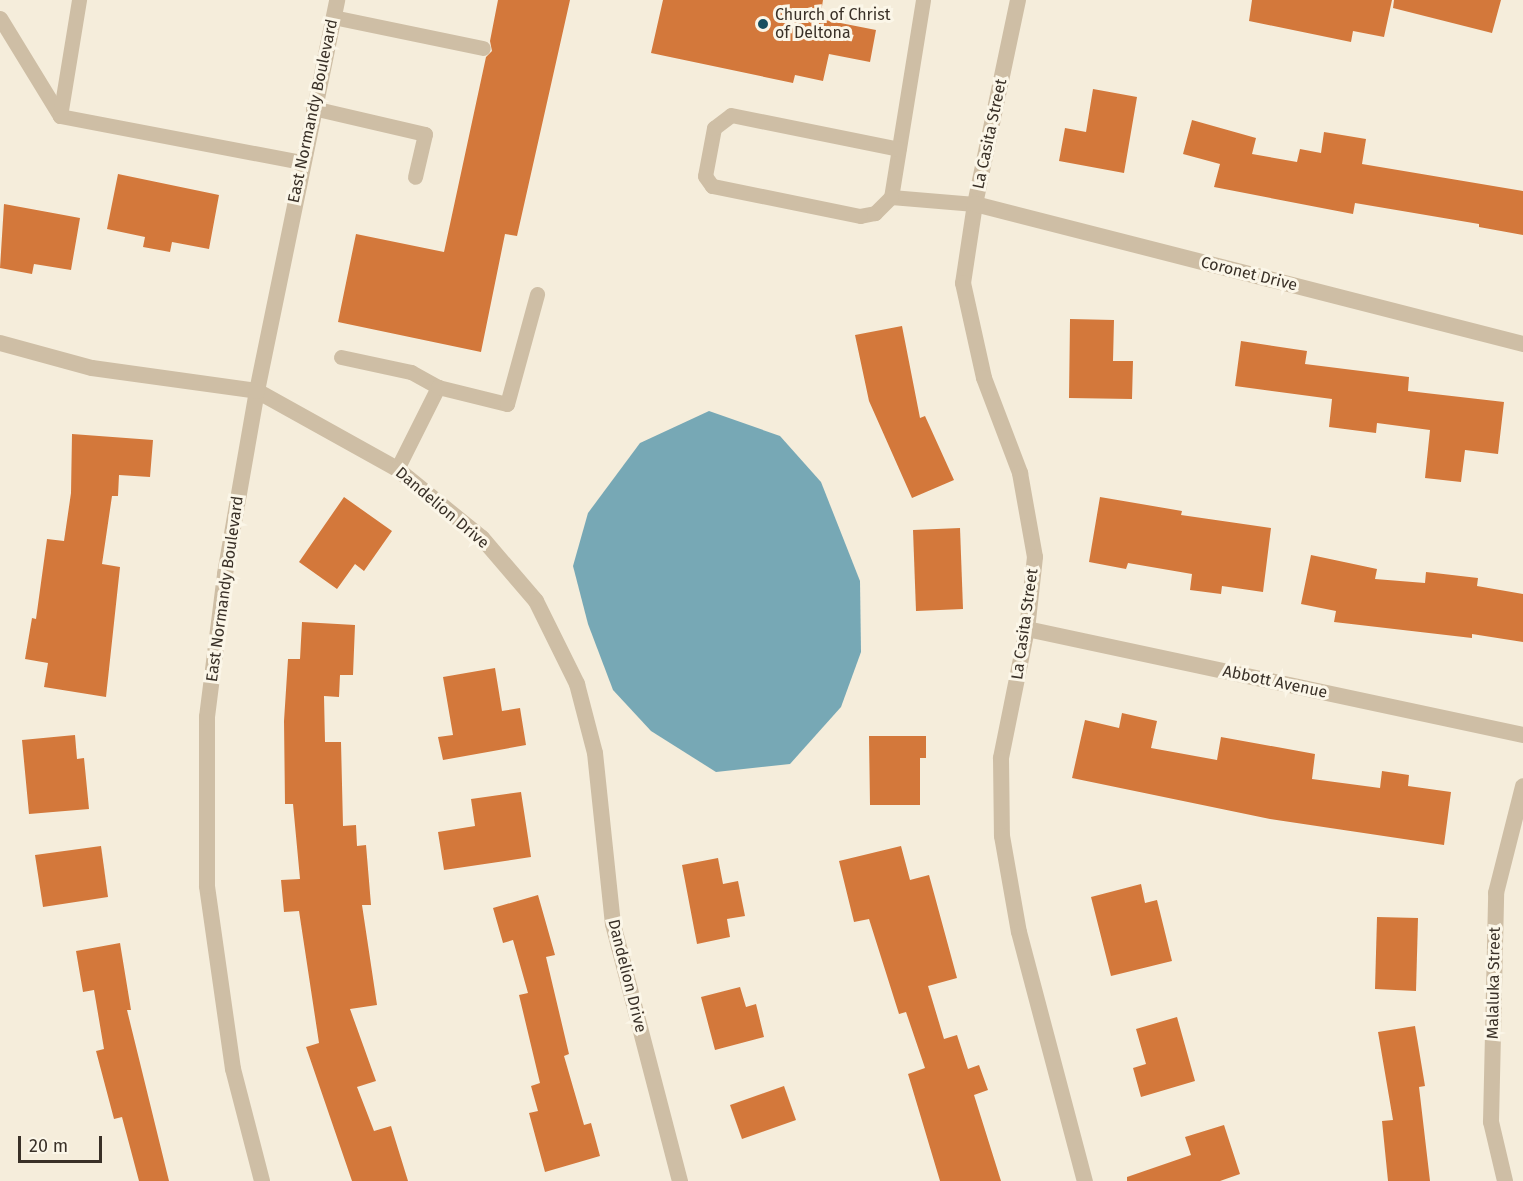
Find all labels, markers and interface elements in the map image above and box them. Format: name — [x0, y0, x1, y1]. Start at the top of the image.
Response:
place label: Church of Christ of Deltona — [775, 5, 891, 43]
street label: East Normandy Boulevard — [284, 17, 342, 205]
marker: Church of Christ of Deltona — [756, 17, 770, 31]
street label: La Casita Street — [969, 77, 1011, 191]
street label: Coronet Drive — [1199, 253, 1299, 295]
street label: Dandelion Drive — [391, 463, 493, 553]
street label: East Normandy Boulevard — [202, 495, 248, 683]
street label: La Casita Street — [1008, 567, 1042, 681]
street label: Abbott Avenue — [1221, 662, 1329, 702]
street label: Dandelion Drive — [604, 917, 650, 1035]
street label: Malaluka Street — [1483, 927, 1505, 1039]
scale bar — [21, 1124, 105, 1162]
text: 20 m — [29, 1135, 68, 1157]

